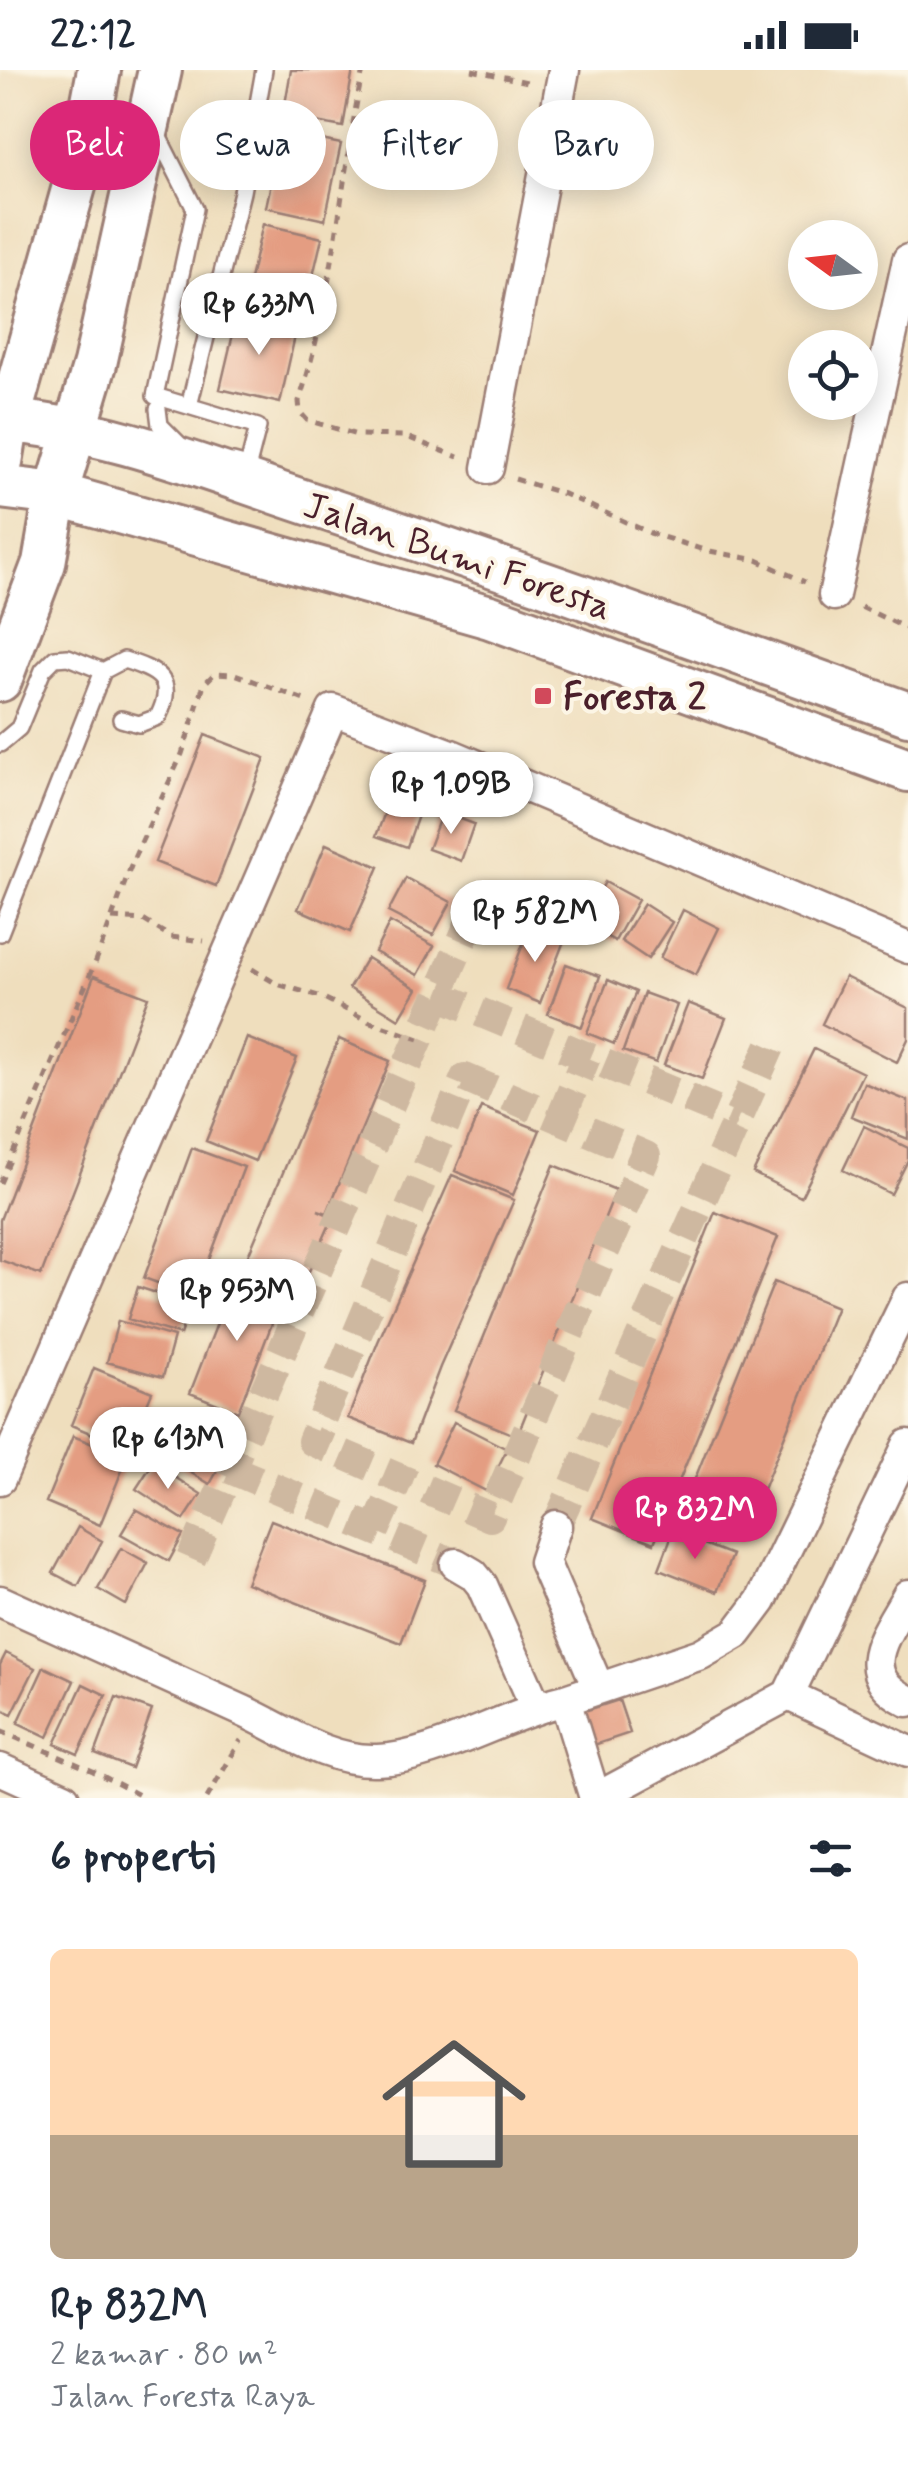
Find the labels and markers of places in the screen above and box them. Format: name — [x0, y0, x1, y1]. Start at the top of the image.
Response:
pin: Rp 633M — [167, 273, 351, 358]
place label: Foresta 2 — [563, 674, 707, 723]
marker: Foresta 2 — [532, 685, 554, 707]
pin: Rp 1.09B — [348, 752, 554, 837]
pin: Rp 582M — [443, 880, 627, 965]
pin: Rp 953M — [145, 1259, 329, 1344]
pin: Rp 613M — [76, 1407, 260, 1492]
pin: Rp 832M — [603, 1477, 787, 1562]

